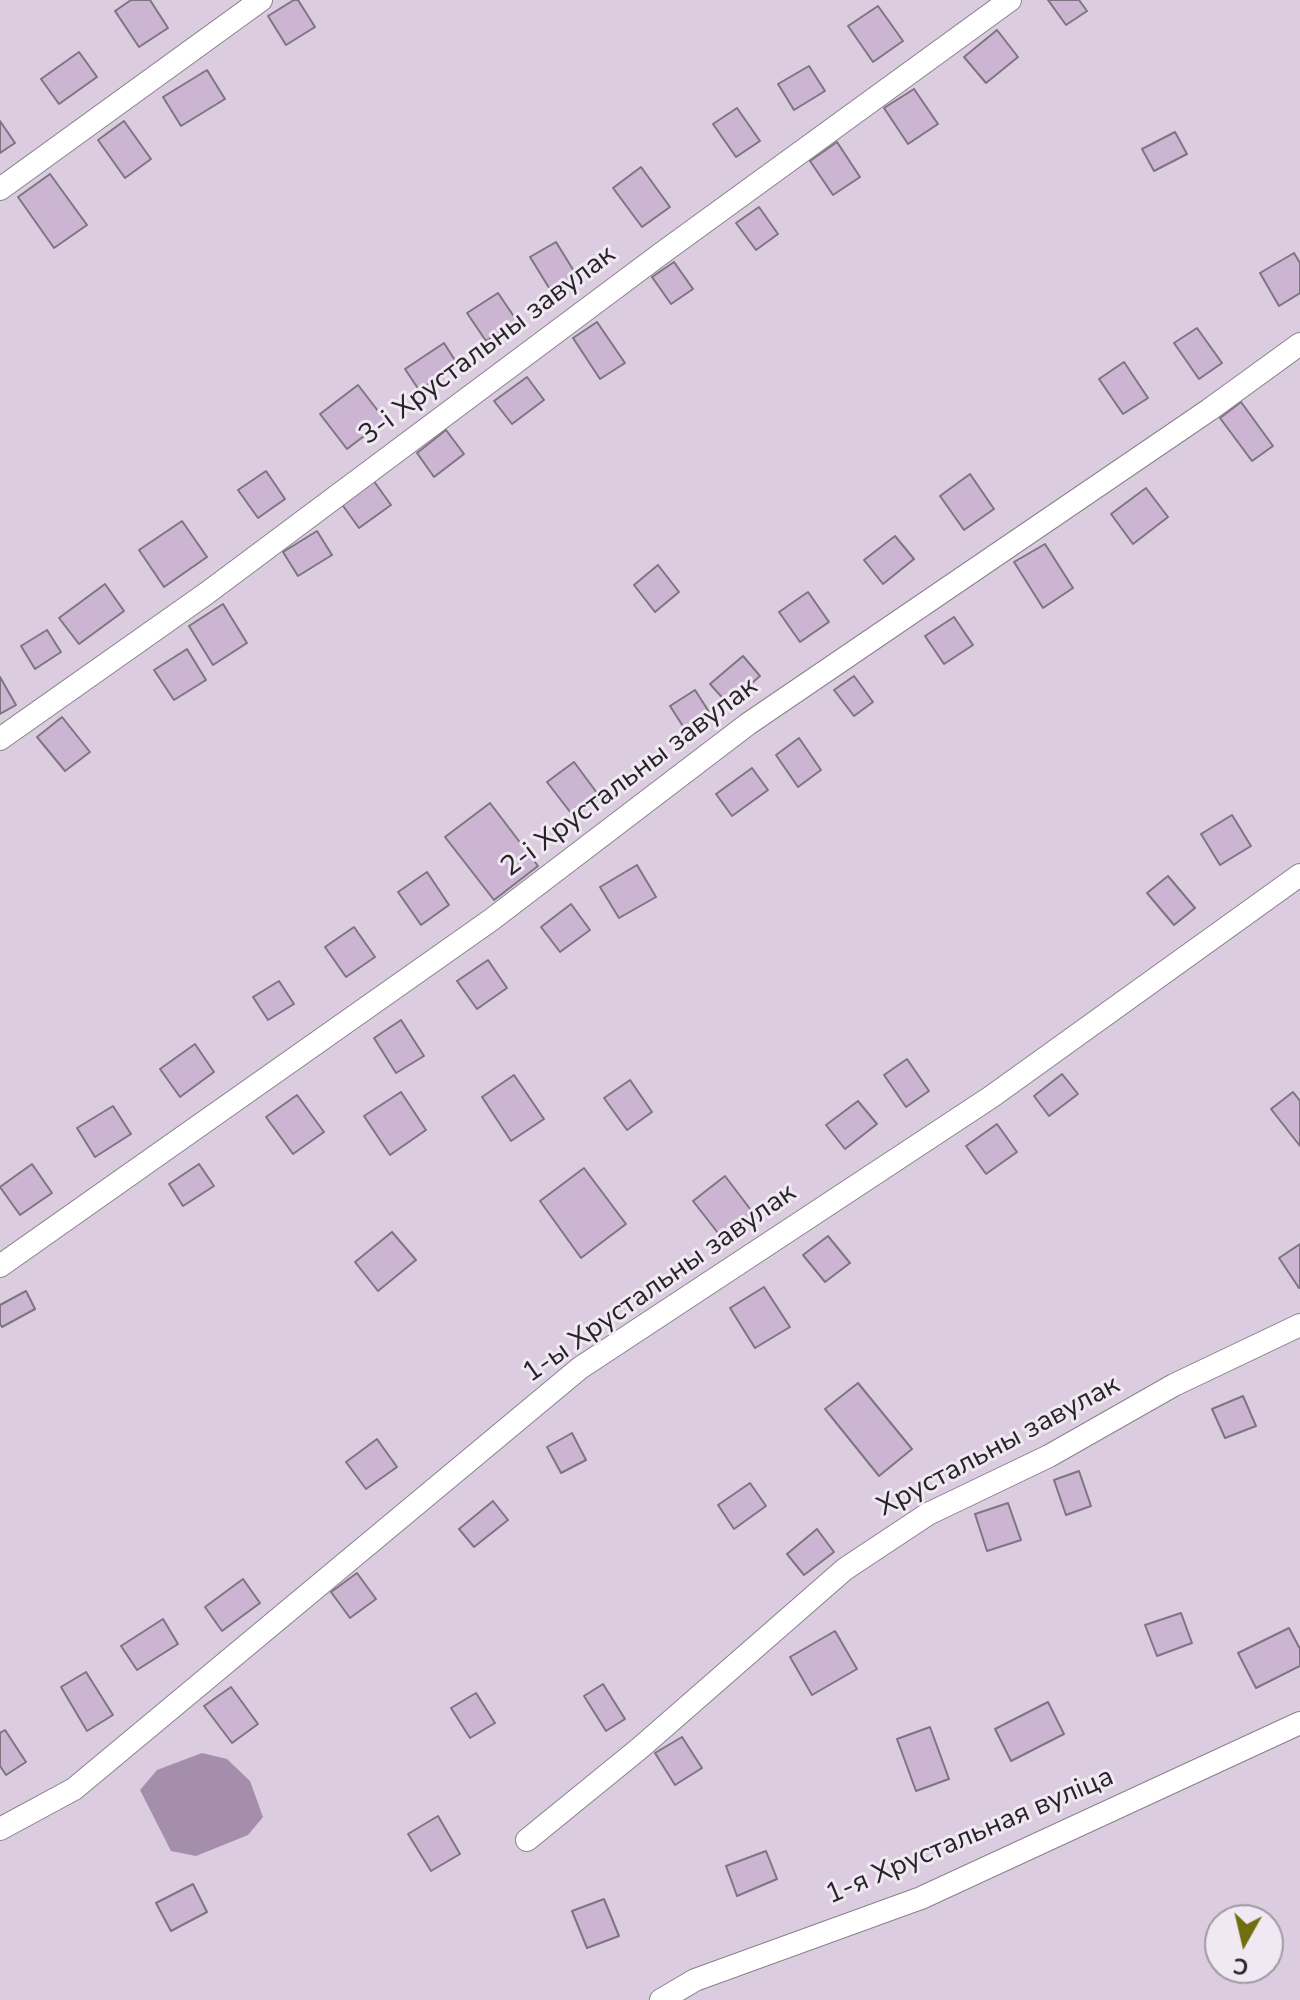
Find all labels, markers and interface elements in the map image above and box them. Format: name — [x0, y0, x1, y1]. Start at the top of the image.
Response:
street label: 3-і Хрустальны завулак — [353, 239, 623, 453]
street label: 2-і Хрустальны завулак — [495, 671, 765, 885]
street label: 1-ы Хрустальны завулак — [517, 1177, 803, 1391]
street label: Хрустальны завулак — [872, 1369, 1126, 1525]
street label: 1-я Хрустальная вуліца — [821, 1761, 1119, 1913]
north arrow — [1204, 1904, 1284, 1984]
text: С — [1231, 1950, 1250, 1982]

